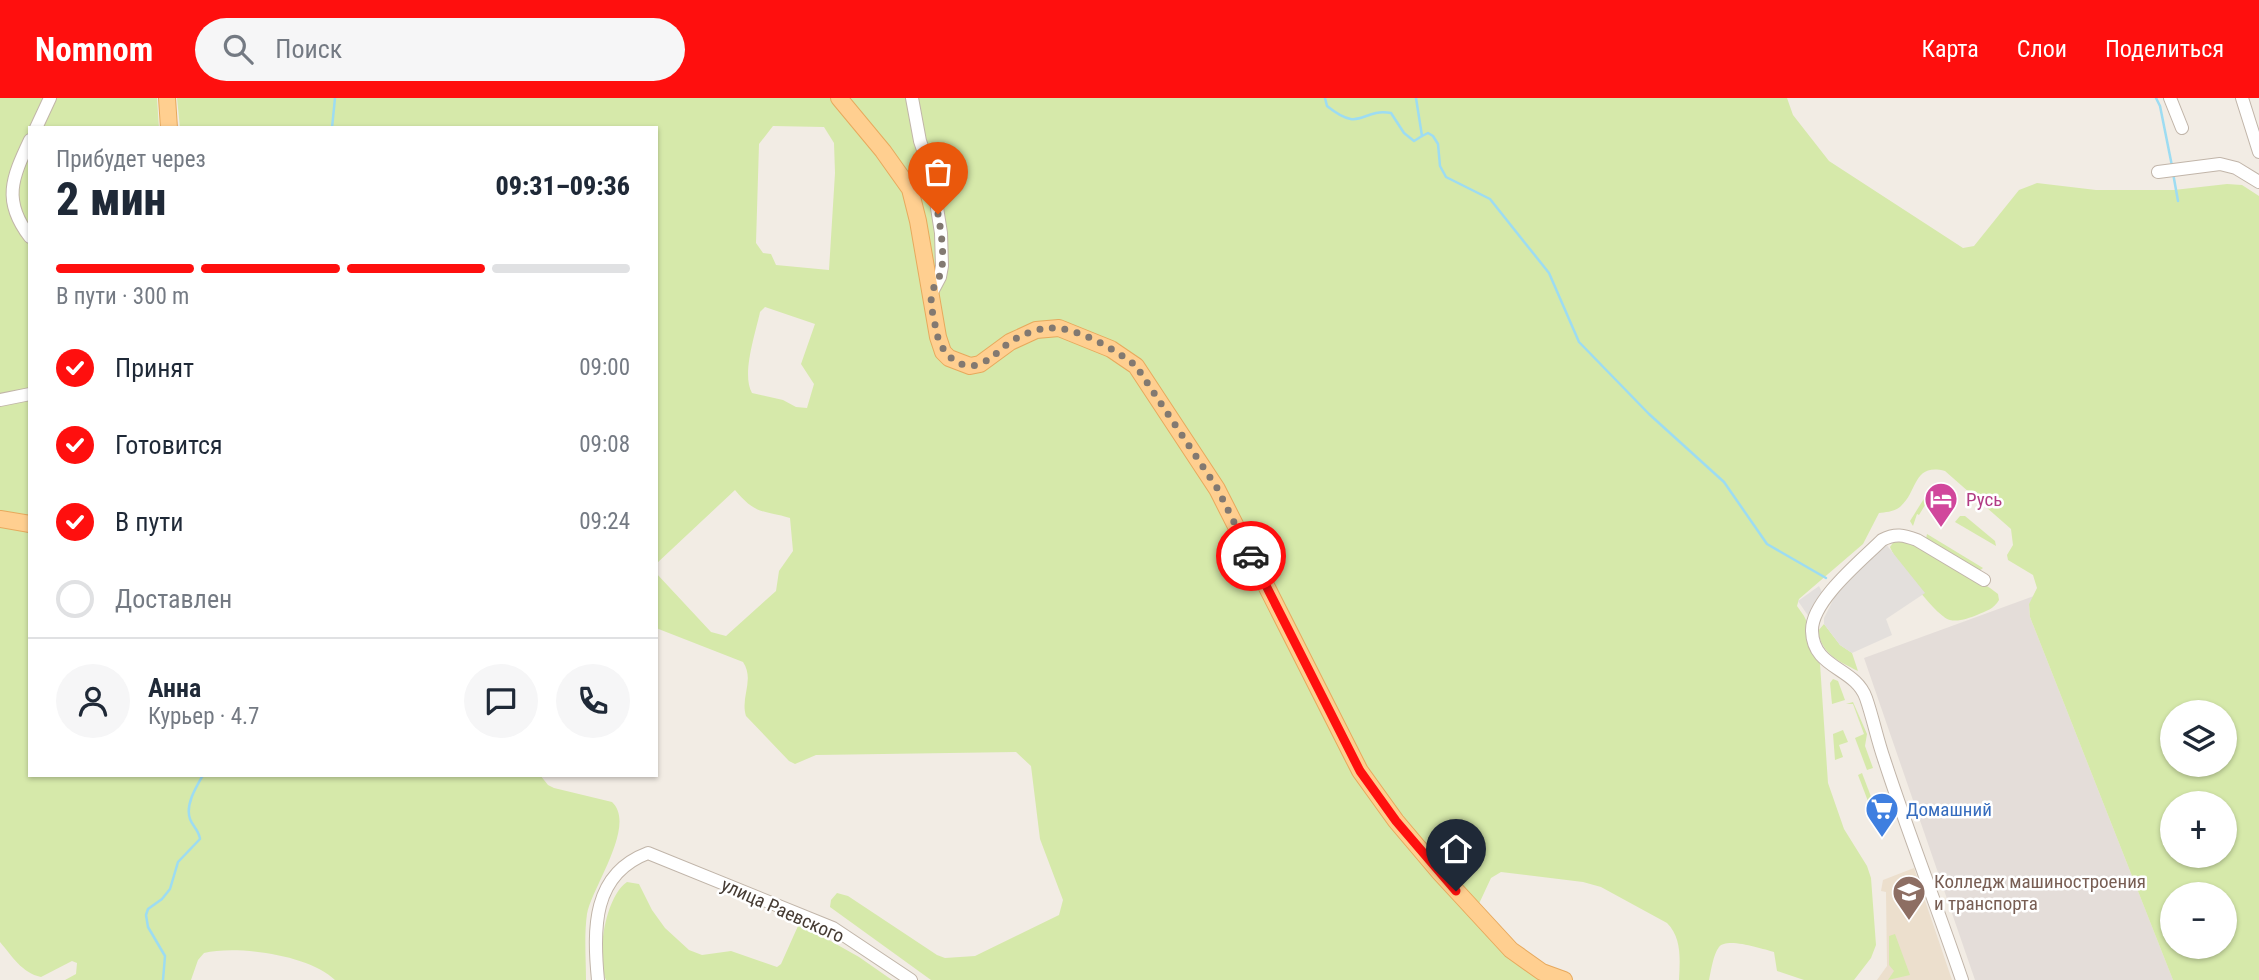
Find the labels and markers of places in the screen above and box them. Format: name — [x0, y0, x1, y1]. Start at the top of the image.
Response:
pin — [908, 142, 968, 214]
hotel icon: Русь — [1922, 480, 1960, 529]
place label: Русь — [1966, 488, 2002, 511]
supermarket icon: Домашний — [1863, 790, 1901, 839]
place label: Домашний — [1906, 798, 1992, 821]
pin — [1426, 819, 1486, 891]
place label: Колледж машиностроения и транспорта — [1934, 870, 2146, 915]
school or university icon: Колледж машиностроения и транспорта — [1890, 873, 1928, 922]

